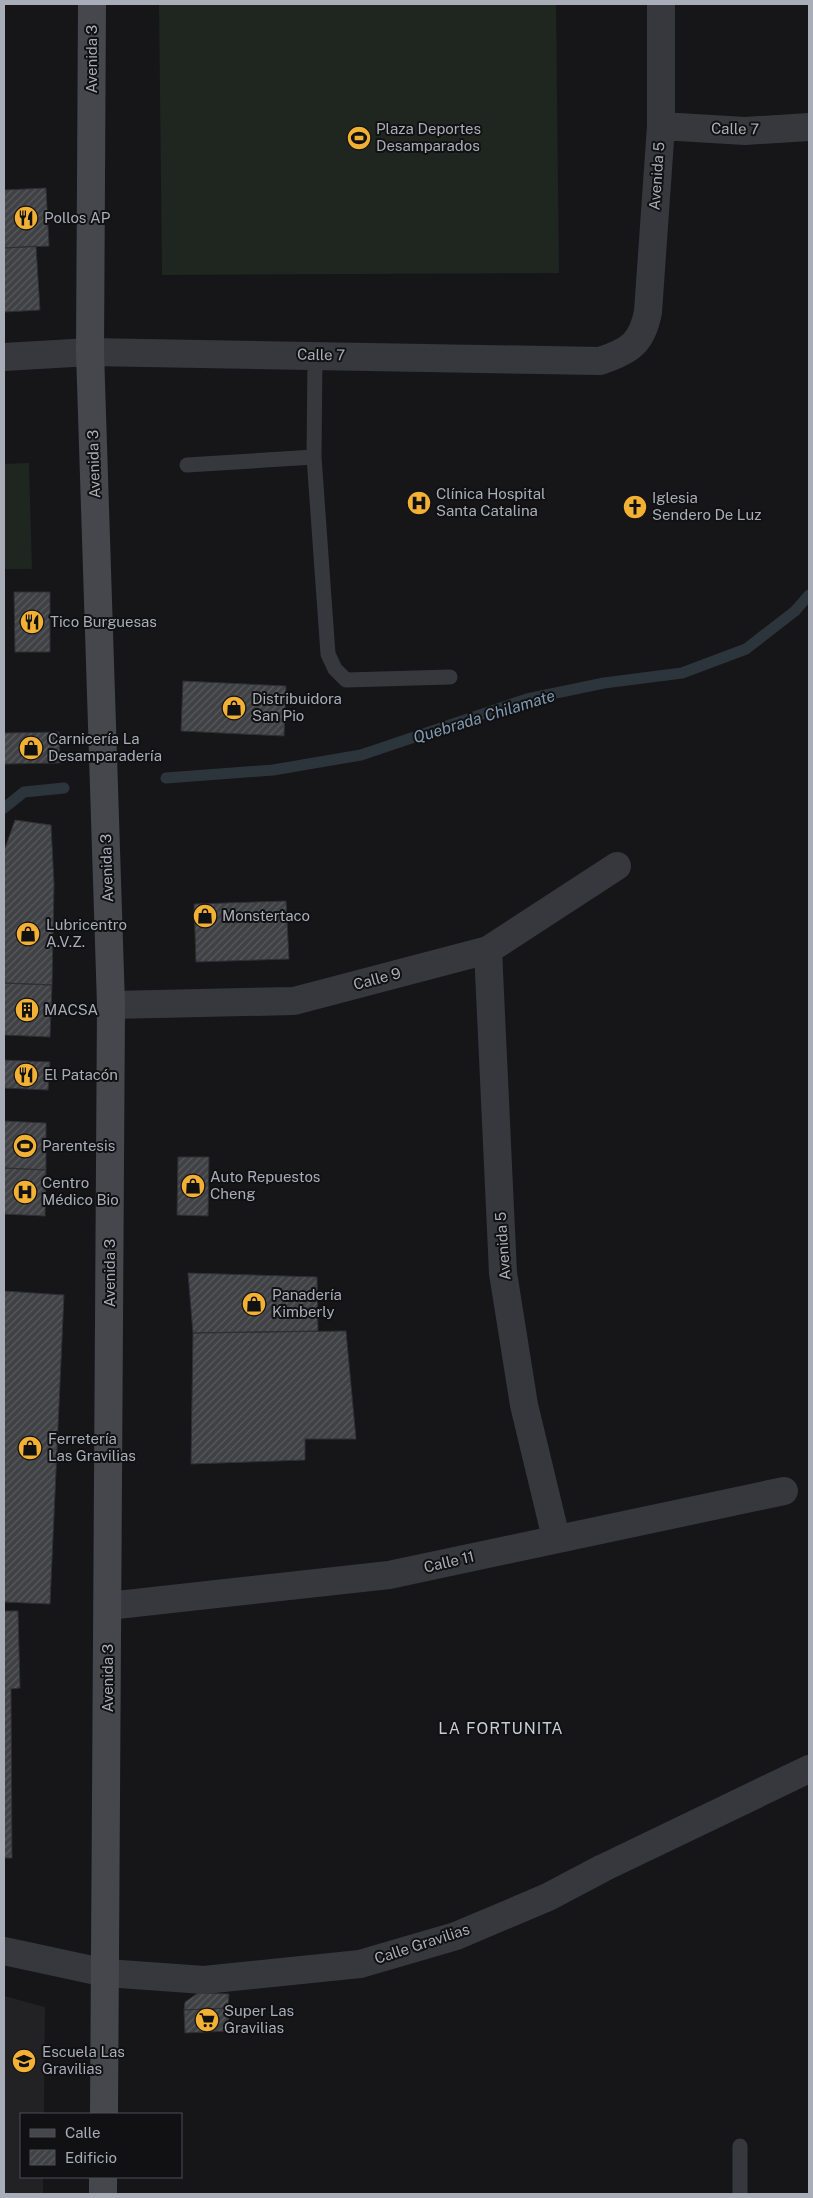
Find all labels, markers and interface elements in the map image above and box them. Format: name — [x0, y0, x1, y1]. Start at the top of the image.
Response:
street label: Avenida 3 — [83, 25, 100, 93]
place label: Plaza Deportes Desamparados — [376, 120, 481, 154]
street label: Calle 7 — [711, 120, 759, 137]
sports icon: Plaza Deportes Desamparados — [346, 125, 372, 151]
street label: Avenida 5 — [646, 141, 667, 211]
restaurant icon: Pollos AP — [13, 205, 39, 231]
place label: Pollos AP — [44, 209, 111, 226]
street label: Calle 7 — [297, 346, 345, 363]
street label: Avenida 3 — [84, 430, 103, 498]
place label: Clínica Hospital Santa Catalina — [436, 485, 546, 519]
place label: Iglesia Sendero De Luz — [652, 489, 761, 523]
hospital icon: Clínica Hospital Santa Catalina — [406, 490, 432, 516]
church icon: Iglesia Sendero De Luz — [622, 494, 648, 520]
restaurant icon: Tico Burguesas — [19, 609, 45, 635]
place label: Tico Burguesas — [50, 613, 157, 630]
water label: Quebrada Chilamate — [411, 686, 558, 747]
place label: Distribuidora San Pio — [252, 690, 342, 724]
shop icon: Distribuidora San Pio — [221, 695, 247, 721]
place label: Carnicería La Desamparadería — [48, 730, 162, 764]
shop icon: Carnicería La Desamparadería — [18, 735, 44, 761]
street label: Avenida 3 — [97, 834, 116, 902]
shop icon: Monstertaco — [192, 903, 218, 929]
place label: Monstertaco — [222, 907, 310, 924]
place label: Lubricentro A.V.Z. — [46, 916, 127, 950]
shop icon: Lubricentro A.V.Z. — [15, 921, 41, 947]
street label: Calle 9 — [351, 964, 402, 993]
building icon: MACSA — [14, 997, 40, 1023]
place label: MACSA — [44, 1001, 99, 1018]
restaurant icon: El Patacón — [13, 1062, 39, 1088]
place label: El Patacón — [44, 1066, 118, 1083]
sports icon: Parentesis — [12, 1133, 38, 1159]
place label: Parentesis — [42, 1137, 115, 1154]
place label: Auto Repuestos Cheng — [210, 1168, 320, 1202]
shop icon: Auto Repuestos Cheng — [180, 1173, 206, 1199]
place label: Centro Médico Bio — [42, 1174, 119, 1208]
hospital icon: Centro Médico Bio — [12, 1179, 38, 1205]
street label: Avenida 5 — [492, 1211, 513, 1281]
street label: Avenida 3 — [101, 1239, 118, 1307]
place label: Panadería Kimberly — [272, 1286, 342, 1320]
shop icon: Panadería Kimberly — [241, 1291, 267, 1317]
place label: Ferretería Las Gravilias — [48, 1430, 136, 1464]
shop icon: Ferretería Las Gravilias — [17, 1435, 43, 1461]
street label: Calle 11 — [422, 1547, 476, 1576]
street label: Avenida 3 — [99, 1644, 116, 1712]
district label: LA FORTUNITA — [438, 1719, 564, 1738]
street label: Calle Gravilias — [372, 1920, 472, 1967]
place label: Super Las Gravilias — [224, 2002, 294, 2036]
supermarket icon: Super Las Gravilias — [194, 2007, 220, 2033]
place label: Escuela Las Gravilias — [42, 2043, 125, 2077]
school or university icon: Escuela Las Gravilias — [11, 2048, 37, 2074]
legend — [20, 2113, 182, 2178]
text: Calle — [65, 2124, 101, 2141]
text: Edificio — [65, 2149, 117, 2166]

